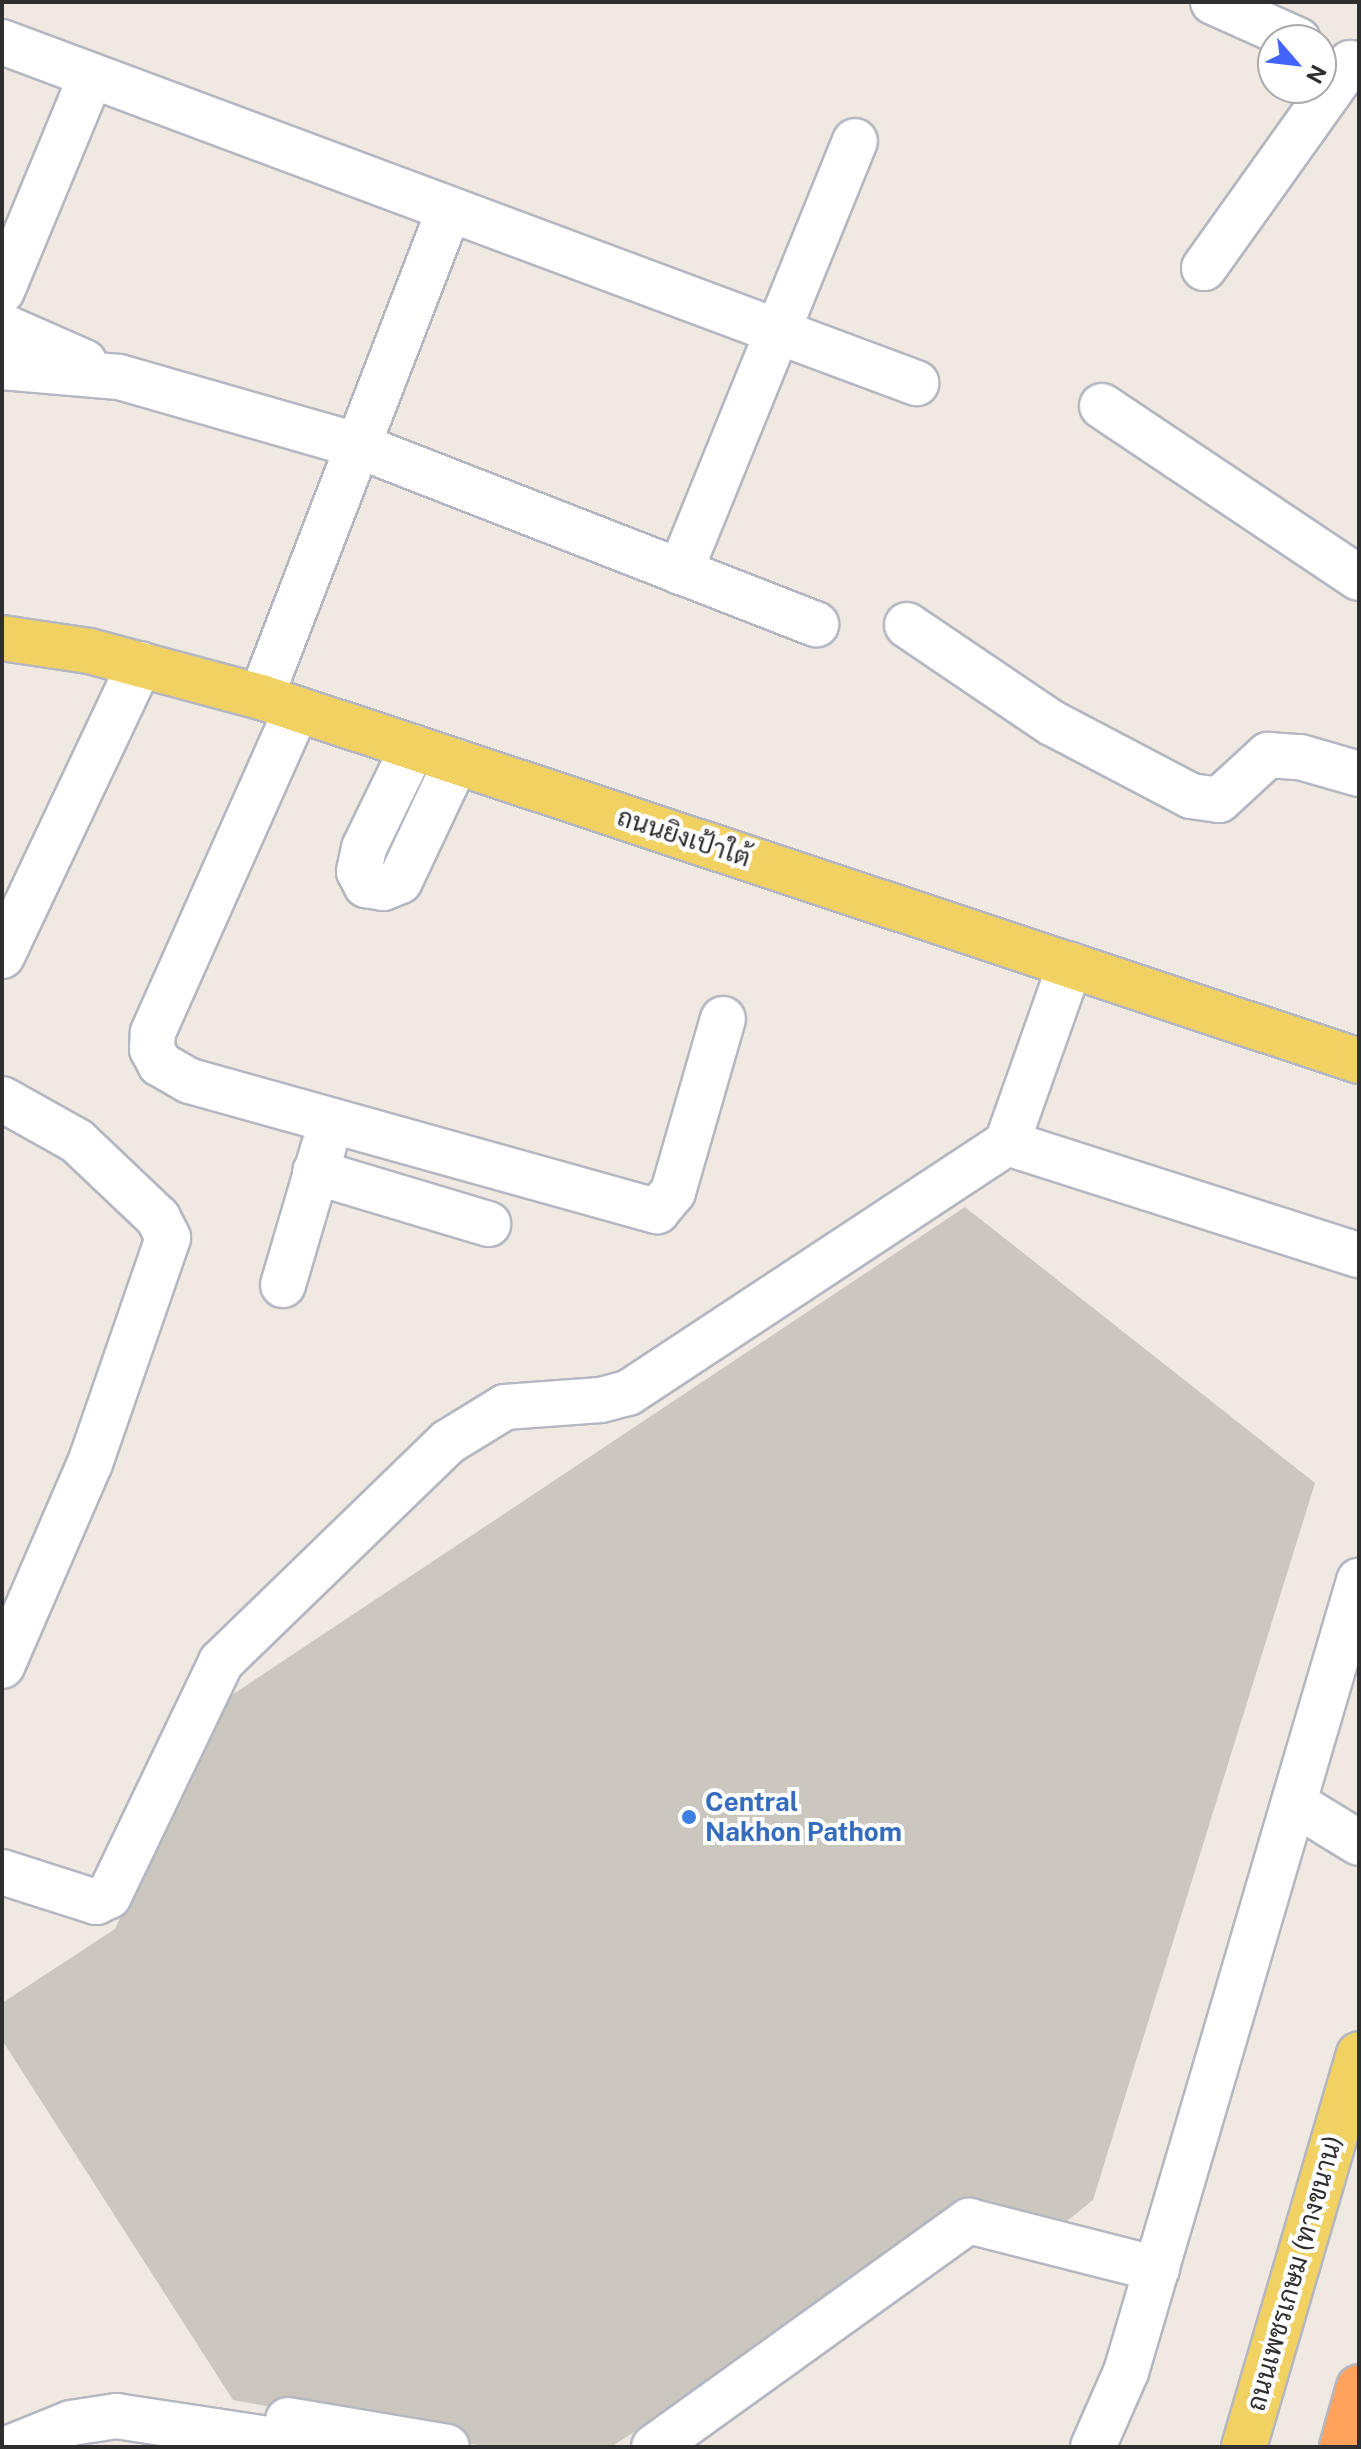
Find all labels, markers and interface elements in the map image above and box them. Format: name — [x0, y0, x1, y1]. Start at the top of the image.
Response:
north arrow — [1257, 24, 1337, 104]
text: N — [1301, 61, 1332, 88]
street label: ถนนยิงเป้าใต้ — [613, 801, 755, 873]
place label: Central Nakhon Pathom — [705, 1786, 902, 1848]
marker: Central Nakhon Pathom — [680, 1808, 698, 1826]
street label: ถนนเพชรเกษม (ทางขนาน) — [1240, 2132, 1348, 2414]

